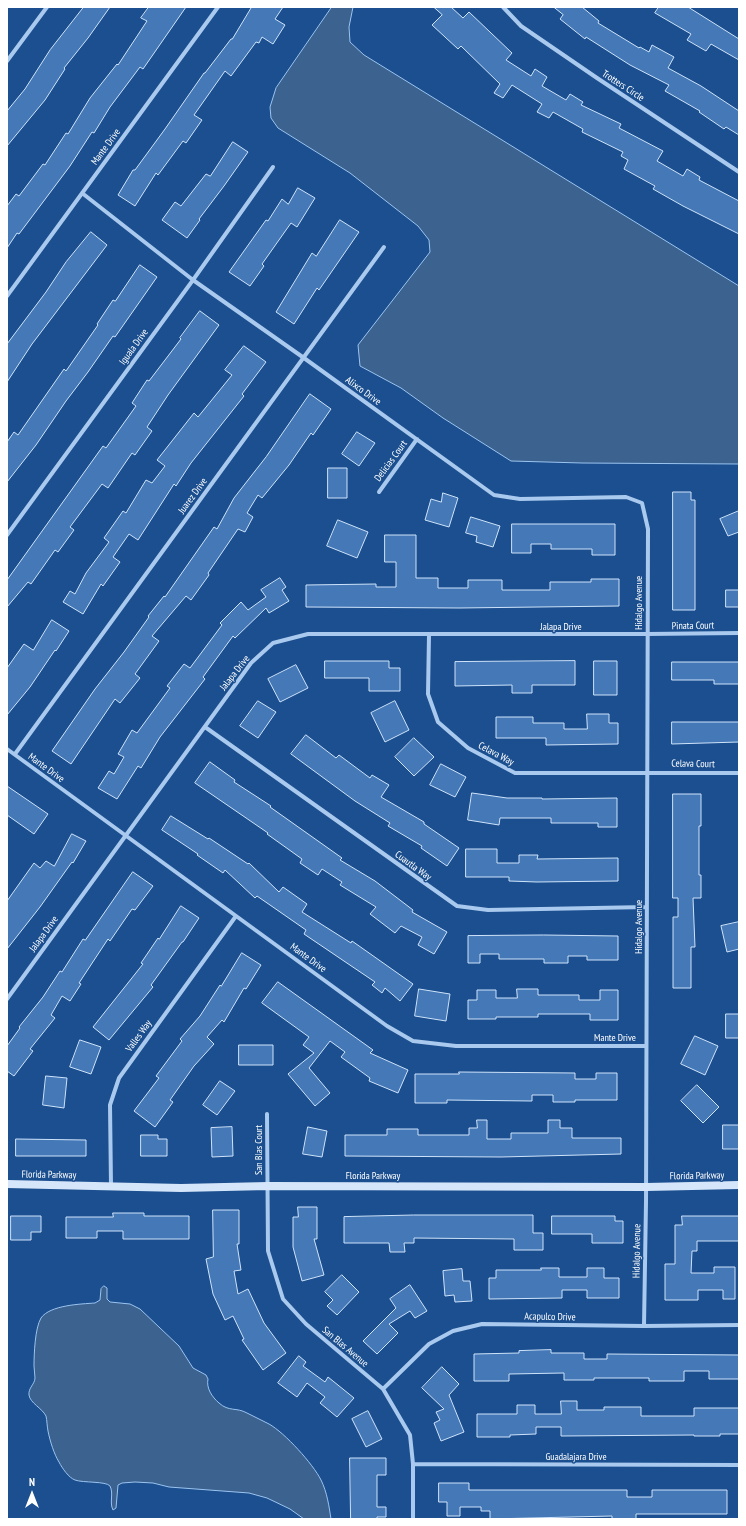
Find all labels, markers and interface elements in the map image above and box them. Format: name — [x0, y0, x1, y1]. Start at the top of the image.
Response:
street label: Trotters Circle — [600, 68, 646, 104]
street label: Mante Drive — [89, 127, 123, 167]
street label: Iguala Drive — [117, 327, 151, 367]
street label: Alixco Drive — [343, 374, 383, 408]
street label: Delicias Court — [372, 438, 410, 484]
street label: Juarez Drive — [176, 476, 210, 516]
street label: Hidalgo Avenue — [633, 576, 645, 630]
street label: Pinata Court — [672, 620, 714, 632]
street label: Jalapa Drive — [540, 621, 582, 633]
street label: Jalapa Drive — [218, 653, 252, 693]
street label: Celava Way — [476, 740, 516, 768]
street label: Mante Drive — [26, 751, 66, 785]
street label: Celava Court — [671, 758, 715, 770]
street label: Cuautla Way — [392, 849, 434, 883]
street label: Hidalgo Avenue — [633, 900, 645, 954]
street label: Jalapa Drive — [27, 914, 61, 954]
street label: Mante Drive — [288, 941, 328, 975]
street label: Valles Way — [123, 1018, 155, 1054]
street label: Mante Drive — [594, 1032, 636, 1044]
street label: San Blas Court — [253, 1125, 265, 1175]
street label: Florida Parkway — [22, 1169, 76, 1181]
street label: Florida Parkway — [346, 1170, 400, 1182]
street label: Florida Parkway — [670, 1170, 724, 1182]
street label: Hidalgo Avenue — [631, 1224, 643, 1278]
street label: Acapulco Drive — [524, 1311, 576, 1323]
street label: San Blas Avenue — [319, 1324, 371, 1370]
street label: Guadalajara Drive — [545, 1451, 607, 1463]
north arrow — [12, 1474, 52, 1514]
text: N — [29, 1475, 35, 1489]

